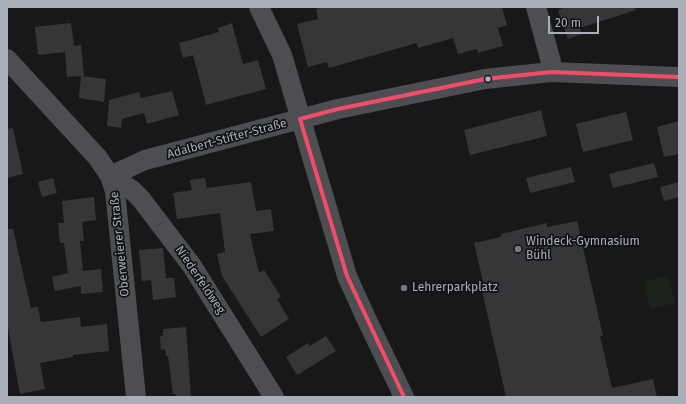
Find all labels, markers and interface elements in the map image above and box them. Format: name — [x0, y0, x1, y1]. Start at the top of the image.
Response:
scale bar — [550, 8, 601, 34]
text: 20 m — [555, 16, 581, 30]
unlabelled marker — [483, 74, 493, 84]
street label: Adalbert-Stifter-Straße — [166, 116, 288, 162]
street label: Oberweierer Straße — [107, 191, 133, 297]
place label: Windeck-Gymnasium Bühl — [526, 235, 640, 263]
street label: Niederfeldweg — [172, 243, 228, 317]
marker: Windeck-Gymnasium Bühl — [513, 244, 523, 254]
place label: Lehrerparkplatz — [412, 281, 498, 295]
marker: Lehrerparkplatz — [399, 283, 409, 293]

